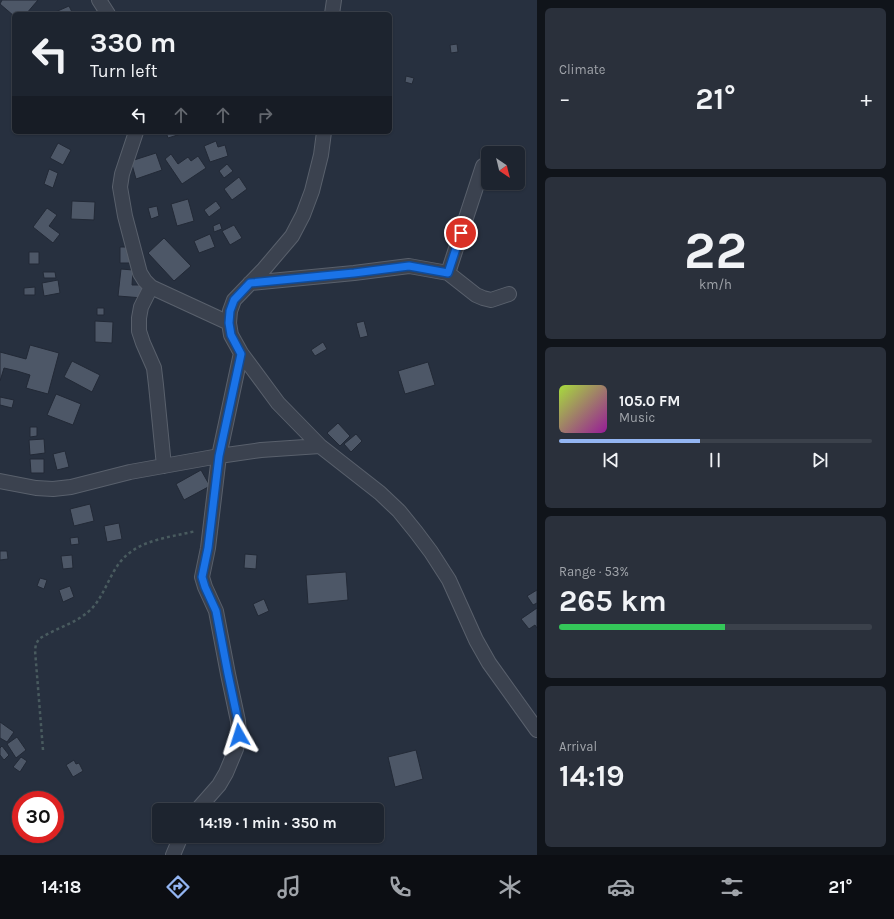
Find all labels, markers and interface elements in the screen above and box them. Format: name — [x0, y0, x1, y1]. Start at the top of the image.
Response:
text: 330 m — [90, 26, 176, 59]
icon: left — [24, 28, 76, 80]
text: Turn left — [90, 60, 158, 82]
text: Climate — [559, 62, 605, 77]
text: 21° — [695, 81, 736, 117]
text: − — [559, 86, 571, 112]
text: + — [860, 86, 872, 112]
icon: left — [128, 104, 150, 126]
icon: ahead — [170, 104, 192, 126]
icon: ahead — [212, 104, 234, 126]
icon: right — [254, 104, 276, 126]
north arrow — [481, 146, 525, 190]
map controls — [481, 146, 525, 190]
pin — [444, 216, 478, 250]
text: 22 — [684, 220, 747, 281]
icon: arrive — [450, 222, 472, 244]
text: km/h — [699, 277, 732, 292]
text: 105.0 FM — [619, 392, 680, 410]
text: Music — [619, 410, 655, 425]
icon: previous — [600, 449, 622, 471]
icon: pause — [704, 449, 726, 471]
icon: next — [809, 449, 831, 471]
text: Range · 53% — [559, 564, 629, 579]
text: 265 km — [559, 583, 667, 619]
position arrow — [218, 714, 260, 756]
text: Arrival — [559, 739, 597, 754]
text: 14:19 — [559, 758, 625, 794]
speed limit sign: 30 — [12, 791, 64, 843]
text: 14:19 · 1 min · 350 m — [199, 814, 337, 832]
icon: directions — [164, 873, 192, 901]
icon: music — [275, 873, 303, 901]
icon: phone — [386, 873, 414, 901]
icon: climate — [496, 873, 524, 901]
icon: car — [607, 873, 635, 901]
icon: filters — [718, 873, 746, 901]
text: 14:18 — [41, 876, 81, 898]
text: 21° — [828, 876, 853, 898]

